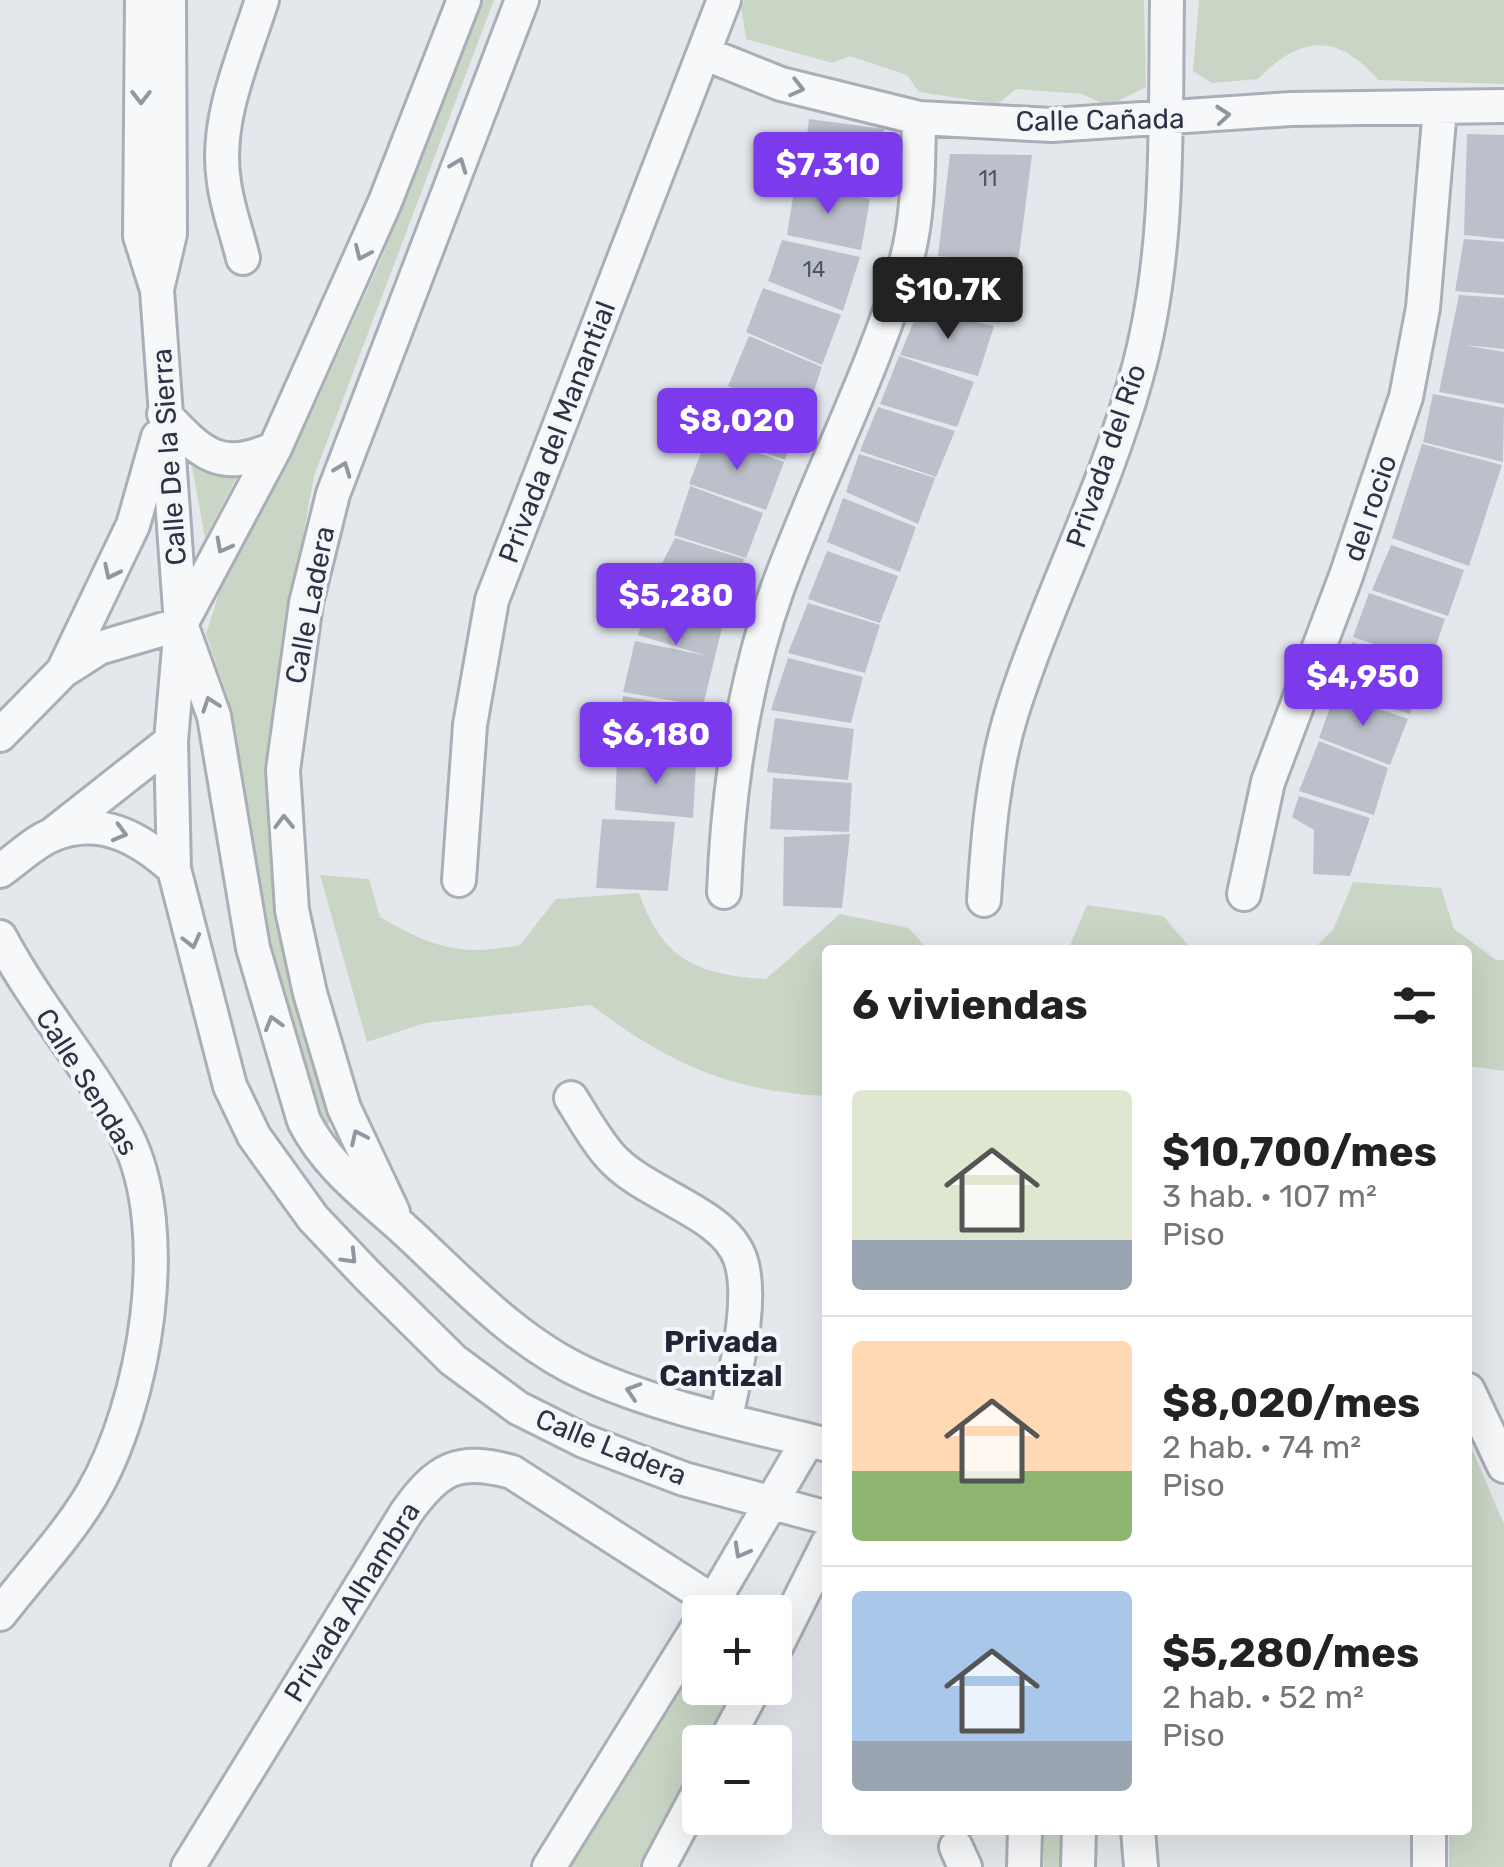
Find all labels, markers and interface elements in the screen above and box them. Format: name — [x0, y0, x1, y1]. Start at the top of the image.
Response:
one-way arrow — [788, 76, 805, 97]
one-way arrow — [130, 90, 152, 106]
street label: Calle Cañada — [1015, 102, 1185, 138]
one-way arrow — [1215, 105, 1231, 127]
pin: $7,310 — [747, 132, 909, 217]
text: $7,310 — [775, 145, 881, 183]
one-way arrow — [447, 157, 467, 175]
house number: 11 — [979, 165, 997, 192]
one-way arrow — [354, 243, 374, 261]
house number: 14 — [802, 256, 826, 283]
pin: $10.7K — [867, 257, 1029, 342]
text: $10.7K — [895, 270, 1001, 308]
street label: Privada del Manantial — [492, 296, 622, 568]
street label: Calle De la Sierra — [145, 347, 193, 567]
street label: Privada del Río — [1059, 360, 1153, 552]
pin: $8,020 — [656, 388, 818, 473]
text: $8,020 — [679, 401, 795, 439]
street label: del rocio — [1336, 450, 1404, 566]
one-way arrow — [331, 461, 352, 478]
street label: Calle Ladera — [279, 523, 341, 687]
one-way arrow — [215, 535, 235, 553]
one-way arrow — [103, 562, 123, 580]
pin: $5,280 — [595, 563, 757, 648]
text: $5,280 — [618, 576, 734, 614]
pin: $4,950 — [1282, 644, 1444, 729]
text: $4,950 — [1306, 657, 1420, 695]
one-way arrow — [201, 697, 221, 714]
pin: $6,180 — [575, 702, 737, 787]
text: $6,180 — [602, 715, 710, 753]
one-way arrow — [274, 813, 295, 829]
one-way arrow — [111, 822, 128, 843]
one-way arrow — [180, 932, 201, 949]
icon: filters — [1387, 978, 1442, 1033]
text: 6 viviendas — [852, 980, 1088, 1030]
street label: Calle Sendas — [29, 1003, 145, 1161]
one-way arrow — [264, 1014, 285, 1032]
text: $10,700/mes — [1162, 1127, 1437, 1177]
one-way arrow — [350, 1129, 370, 1147]
icon: home — [932, 1130, 1052, 1250]
text: 3 hab. · 107 m² — [1162, 1177, 1377, 1215]
text: Piso — [1162, 1215, 1225, 1253]
one-way arrow — [338, 1245, 356, 1264]
district label: Privada Cantizal — [659, 1324, 783, 1394]
text: $8,020/mes — [1162, 1378, 1420, 1428]
icon: home — [932, 1381, 1052, 1501]
one-way arrow — [625, 1382, 642, 1402]
street label: Calle Ladera — [531, 1402, 691, 1492]
text: 2 hab. · 74 m² — [1162, 1428, 1361, 1466]
text: Piso — [1162, 1466, 1225, 1504]
street label: Privada Alhambra — [277, 1496, 427, 1708]
one-way arrow — [734, 1541, 753, 1559]
map controls — [682, 1595, 792, 1835]
button: + — [682, 1595, 792, 1705]
text: $5,280/mes — [1162, 1628, 1419, 1678]
icon: home — [932, 1631, 1052, 1751]
text: 2 hab. · 52 m² — [1162, 1678, 1364, 1716]
text: Piso — [1162, 1716, 1225, 1754]
button: − — [682, 1725, 792, 1835]

